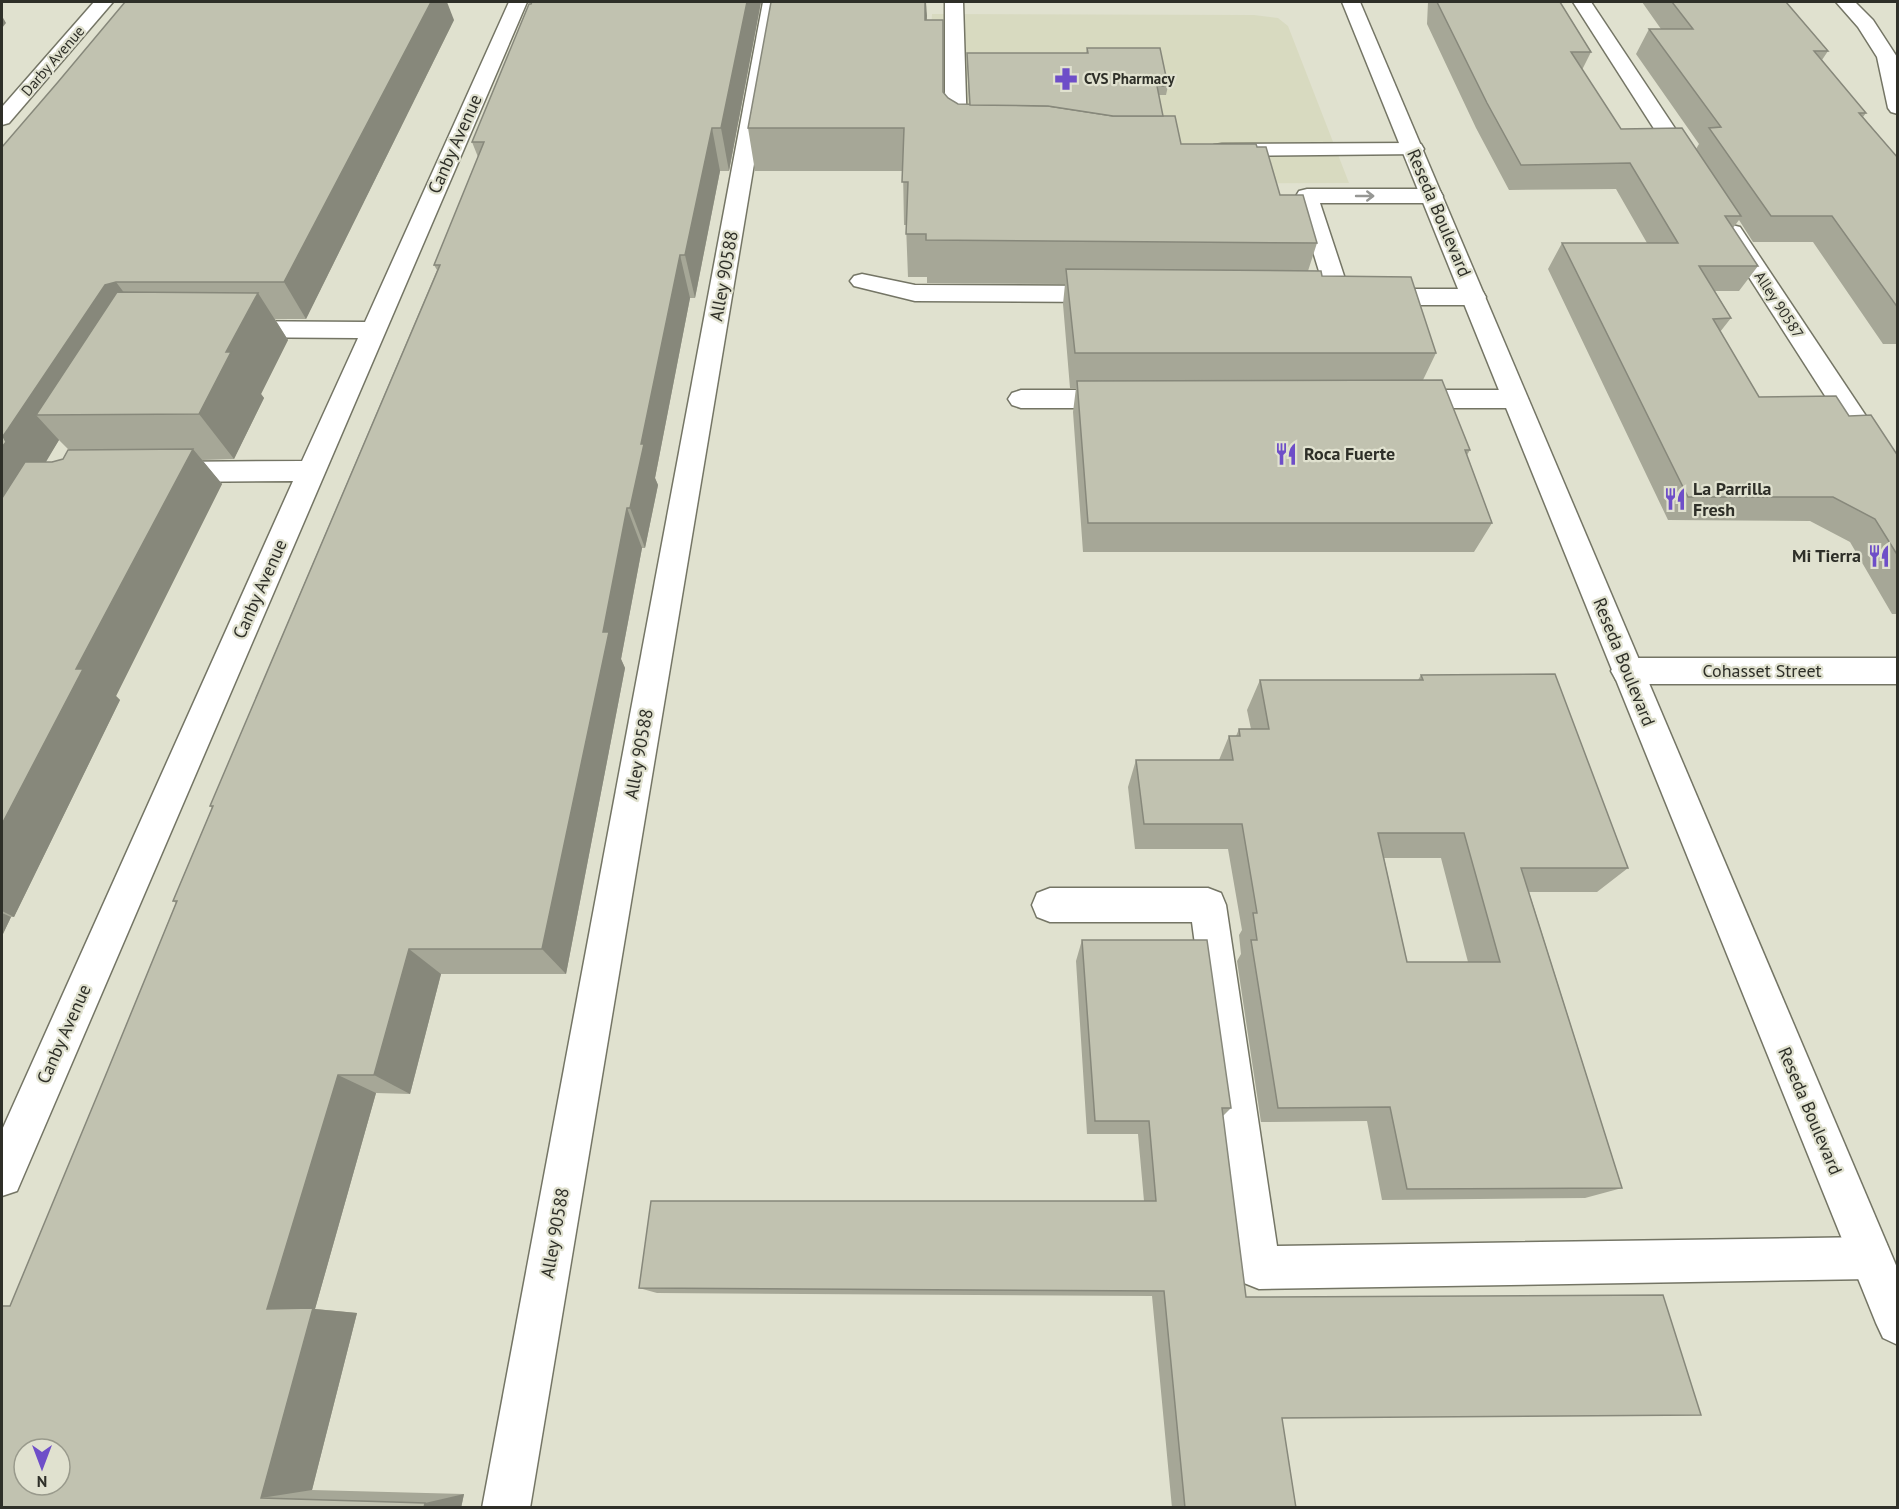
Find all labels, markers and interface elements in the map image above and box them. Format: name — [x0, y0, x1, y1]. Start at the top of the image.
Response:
street label: Darby Avenue — [17, 22, 88, 100]
pharmacy icon: CVS Pharmacy — [1053, 66, 1079, 92]
place label: CVS Pharmacy — [1084, 69, 1175, 88]
street label: Canby Avenue — [422, 91, 487, 197]
street label: Reseda Boulevard — [1402, 146, 1477, 280]
one-way arrow — [1355, 190, 1375, 202]
street label: Alley 90588 — [704, 229, 743, 323]
street label: Alley 90587 — [1751, 268, 1808, 342]
restaurant icon: Roca Fuerte — [1273, 441, 1299, 467]
place label: Roca Fuerte — [1304, 442, 1395, 465]
place label: La Parrilla Fresh — [1693, 477, 1771, 521]
restaurant icon: La Parrilla Fresh — [1662, 486, 1688, 512]
street label: Canby Avenue — [227, 536, 292, 642]
restaurant icon: Mi Tierra — [1866, 543, 1892, 569]
place label: Mi Tierra — [1792, 544, 1861, 567]
street label: Reseda Boulevard — [1588, 594, 1661, 729]
street label: Cohasset Street — [1702, 659, 1822, 682]
street label: Alley 90588 — [619, 707, 658, 801]
street label: Canby Avenue — [31, 981, 96, 1087]
street label: Reseda Boulevard — [1773, 1044, 1848, 1178]
street label: Alley 90588 — [535, 1186, 574, 1280]
north arrow — [12, 1437, 72, 1497]
text: N — [37, 1472, 47, 1492]

